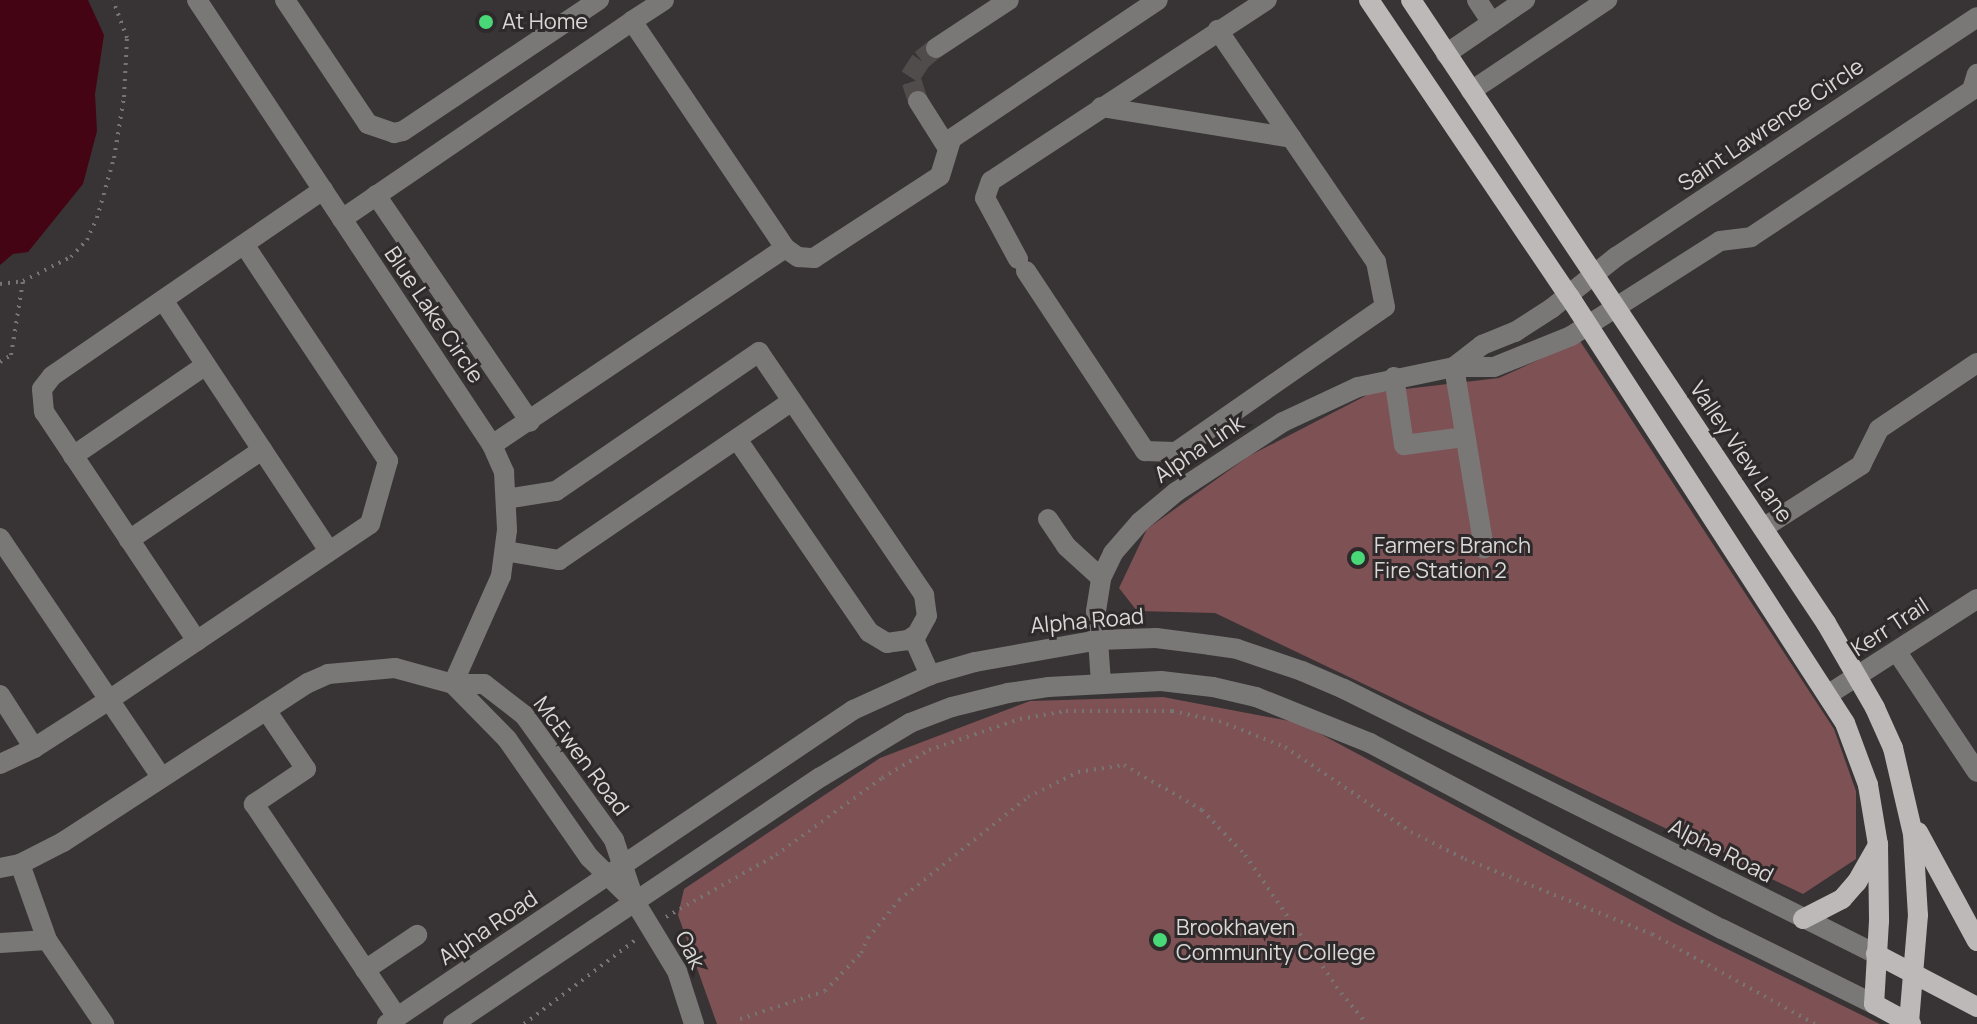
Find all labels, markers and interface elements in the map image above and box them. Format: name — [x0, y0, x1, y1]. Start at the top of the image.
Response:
place label: At Home — [502, 9, 588, 35]
marker: At Home — [477, 13, 495, 31]
street label: Saint Lawrence Circle — [1673, 53, 1869, 197]
street label: Blue Lake Circle — [379, 242, 489, 388]
street label: Valley View Lane — [1684, 376, 1798, 528]
street label: Alpha Link — [1149, 410, 1249, 488]
place label: Farmers Branch Fire Station 2 — [1374, 532, 1531, 584]
marker: Farmers Branch Fire Station 2 — [1349, 549, 1367, 567]
street label: Kerr Trail — [1846, 592, 1934, 662]
street label: Alpha Road — [1029, 603, 1145, 639]
street label: McEwen Road — [528, 691, 634, 821]
street label: Alpha Road — [1664, 813, 1778, 889]
street label: Alpha Road — [433, 885, 543, 971]
place label: Brookhaven Community College — [1176, 914, 1376, 966]
street label: Oak — [669, 927, 711, 973]
marker: Brookhaven Community College — [1151, 931, 1169, 949]

